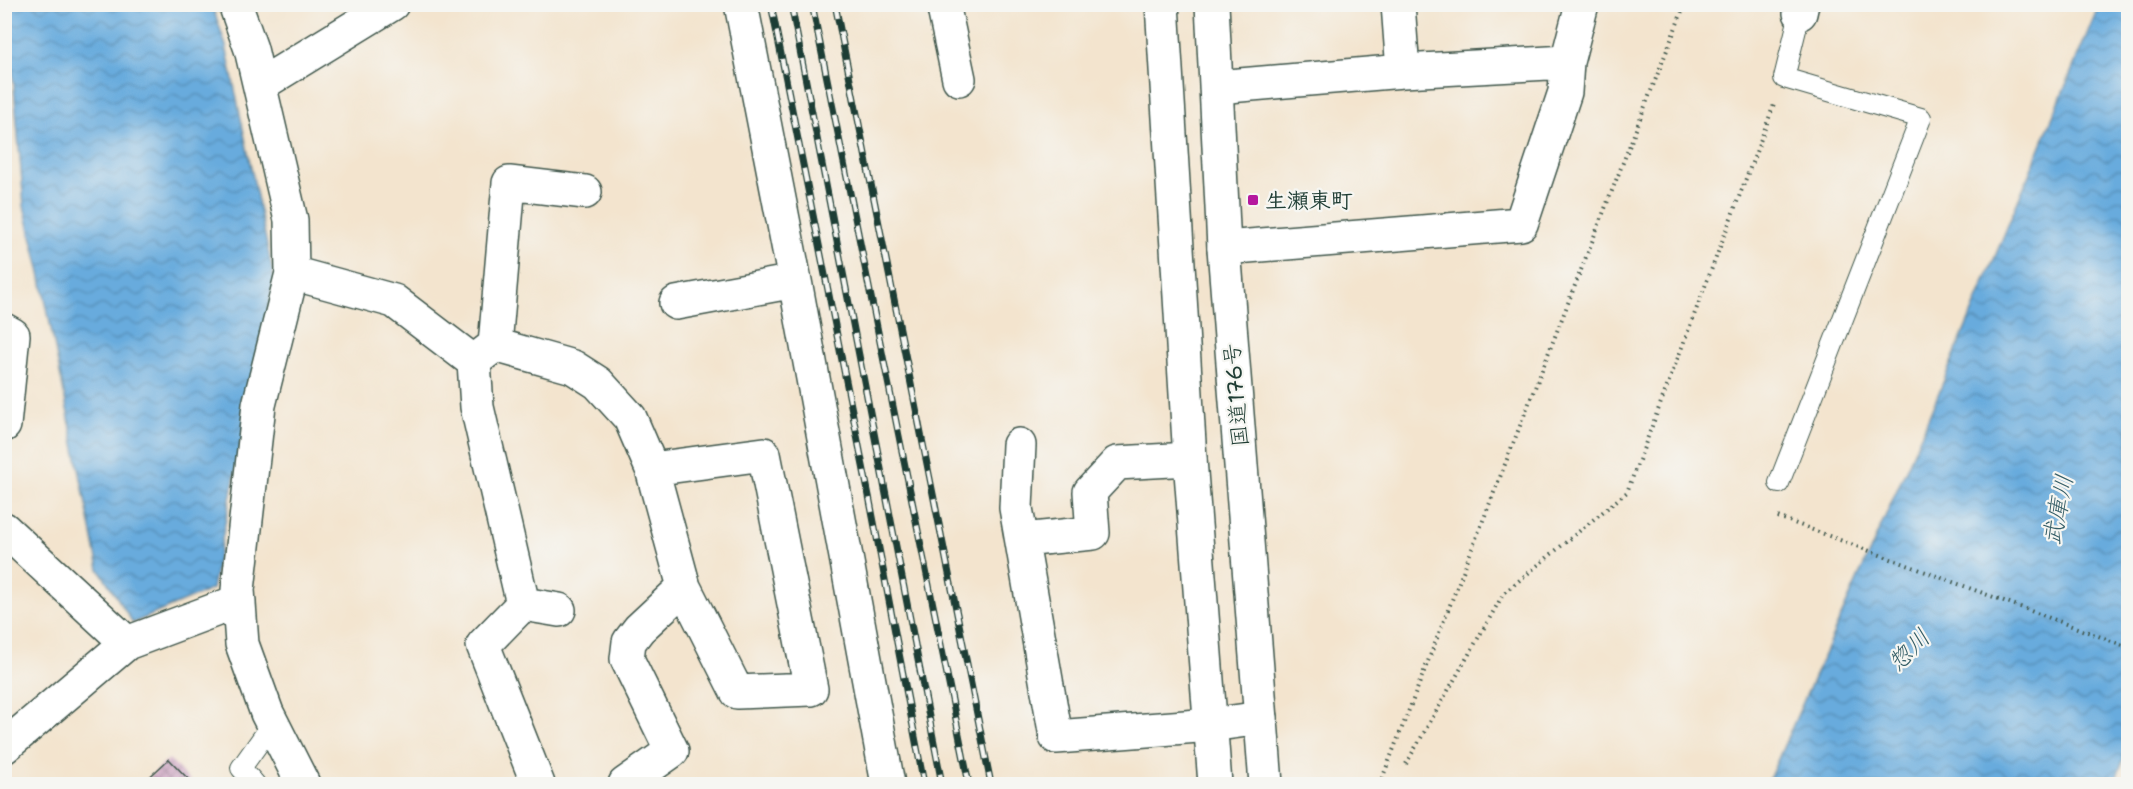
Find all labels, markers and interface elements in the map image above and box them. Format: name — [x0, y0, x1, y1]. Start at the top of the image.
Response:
place label: 生瀬東町 — [1265, 186, 1353, 215]
marker: 生瀬東町 — [1246, 193, 1260, 207]
street label: 国道176号 — [1217, 342, 1255, 448]
water label: 武庫川 — [2035, 472, 2081, 548]
water label: 惣川 — [1881, 622, 1937, 678]

